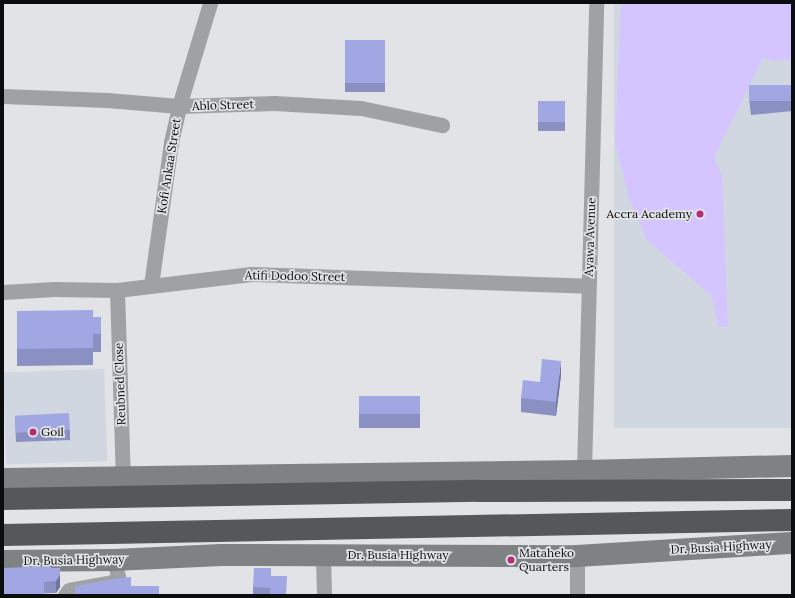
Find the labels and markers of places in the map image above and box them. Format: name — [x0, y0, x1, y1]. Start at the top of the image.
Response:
place label: Accra Academy — [607, 207, 692, 221]
marker: Accra Academy — [695, 209, 705, 219]
place label: Goil — [41, 425, 64, 439]
marker: Goil — [28, 427, 38, 437]
place label: Mataheko Quarters — [519, 546, 574, 574]
marker: Mataheko Quarters — [506, 555, 516, 565]

